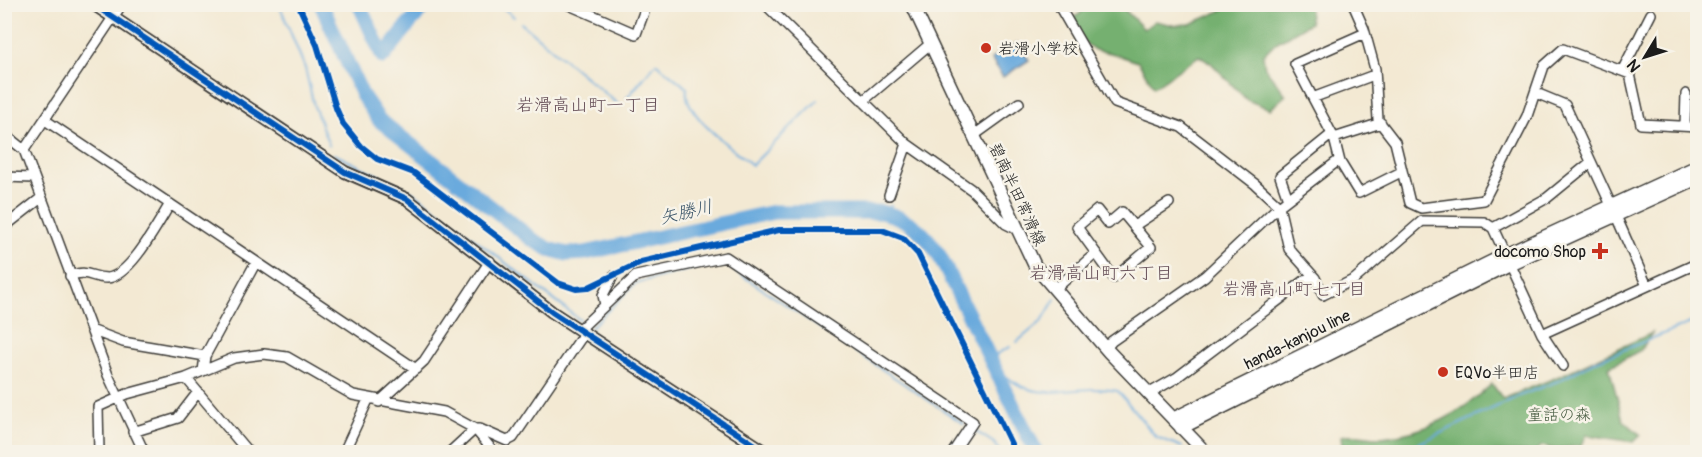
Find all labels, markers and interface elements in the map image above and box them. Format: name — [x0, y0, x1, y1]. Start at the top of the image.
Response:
north arrow — [1615, 27, 1675, 87]
place label: 岩滑小学校 — [998, 39, 1078, 59]
marker: 岩滑小学校 — [979, 41, 993, 55]
text: N — [1623, 55, 1645, 76]
district label: 岩滑高山町一丁目 — [516, 94, 660, 117]
street label: 碧南半田常滑線 — [984, 139, 1050, 249]
water label: 矢勝川 — [657, 195, 715, 230]
place label: docomo Shop — [1494, 242, 1586, 262]
marker: docomo Shop — [1591, 242, 1609, 260]
district label: 岩滑高山町六丁目 — [1029, 262, 1173, 285]
district label: 岩滑高山町七丁目 — [1222, 278, 1366, 301]
street label: handa-kanjou line — [1241, 306, 1354, 374]
place label: EQVo半田店 — [1455, 363, 1539, 383]
marker: EQVo半田店 — [1436, 365, 1450, 379]
park label: 童話の森 — [1527, 405, 1591, 425]

